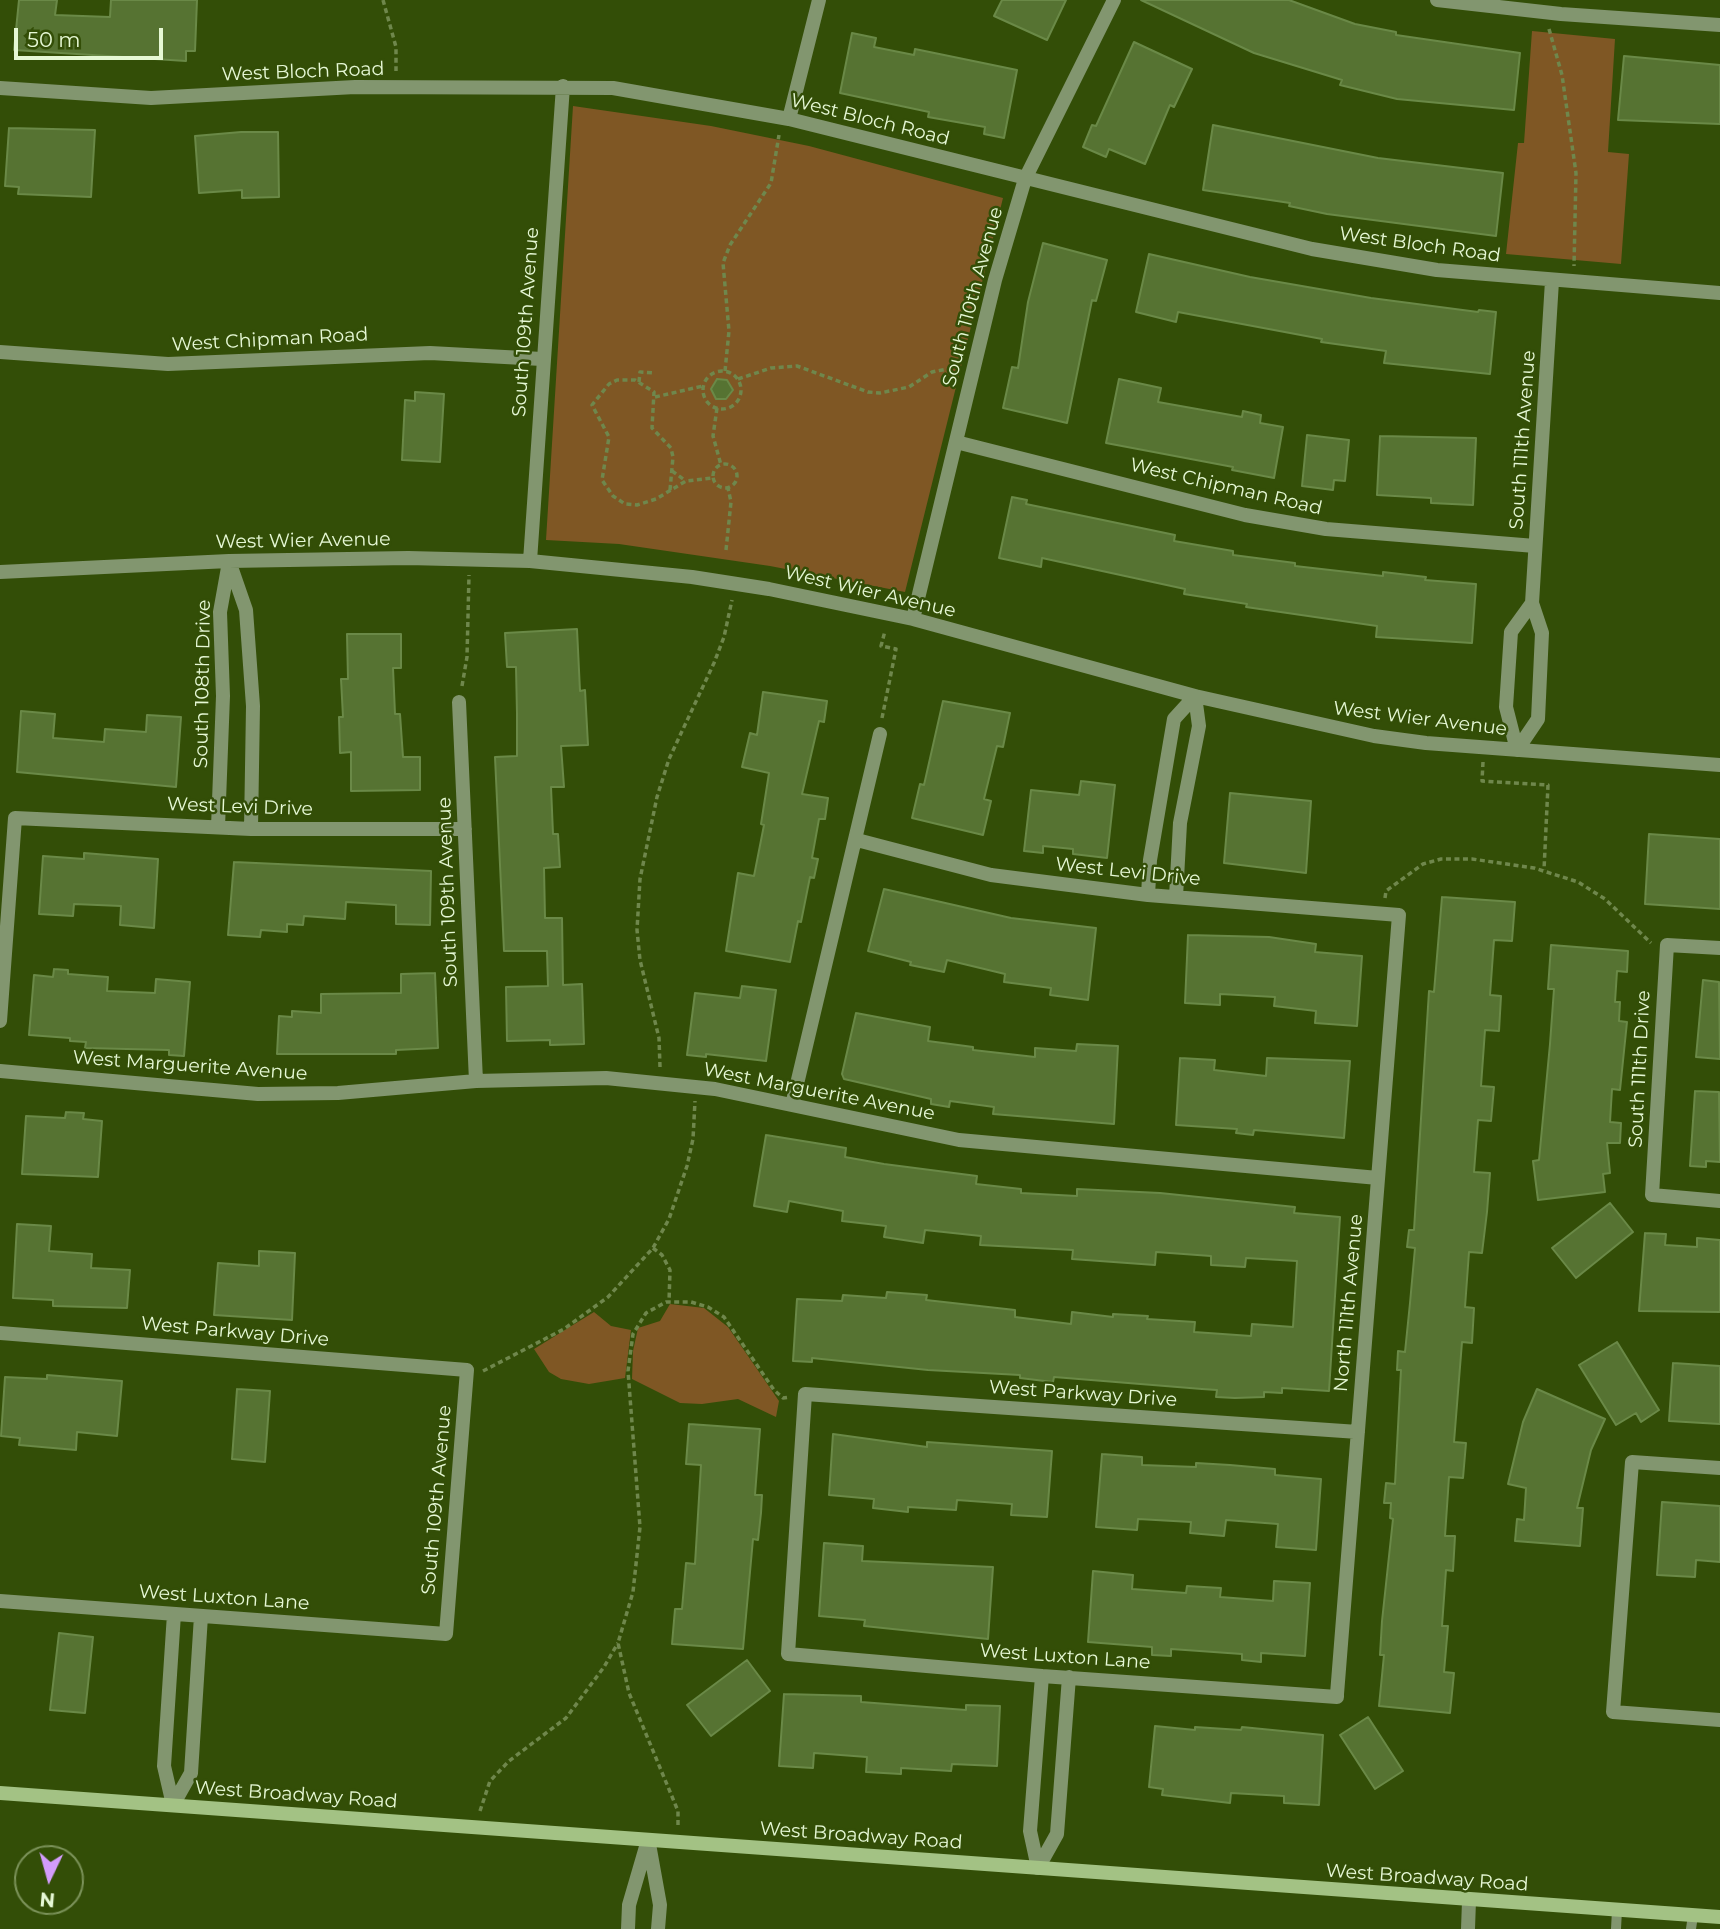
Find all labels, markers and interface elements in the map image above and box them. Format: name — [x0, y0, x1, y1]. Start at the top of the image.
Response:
scale bar — [18, 14, 166, 58]
text: 50 m — [27, 27, 81, 52]
street label: West Bloch Road — [221, 58, 385, 86]
street label: West Bloch Road — [788, 89, 952, 151]
street label: South 110th Avenue — [938, 204, 1008, 390]
street label: West Bloch Road — [1338, 222, 1502, 268]
street label: South 109th Avenue — [508, 226, 544, 418]
street label: West Chipman Road — [171, 323, 369, 357]
street label: South 111th Avenue — [1505, 350, 1541, 530]
street label: West Chipman Road — [1128, 454, 1324, 520]
street label: West Wier Avenue — [215, 528, 391, 554]
street label: West Wier Avenue — [782, 561, 958, 623]
street label: South 108th Drive — [190, 599, 216, 769]
street label: West Wier Avenue — [1332, 697, 1508, 741]
street label: West Levi Drive — [167, 793, 313, 821]
street label: South 109th Avenue — [433, 796, 463, 988]
street label: West Levi Drive — [1054, 853, 1202, 891]
street label: South 111th Drive — [1624, 990, 1656, 1148]
street label: West Marguerite Avenue — [72, 1046, 308, 1086]
street label: West Marguerite Avenue — [701, 1058, 937, 1126]
street label: North 111th Avenue — [1330, 1213, 1368, 1393]
street label: West Parkway Drive — [140, 1312, 330, 1352]
street label: West Parkway Drive — [988, 1376, 1178, 1412]
street label: South 109th Avenue — [417, 1404, 457, 1596]
street label: West Luxton Lane — [138, 1581, 310, 1615]
street label: West Luxton Lane — [979, 1640, 1151, 1674]
street label: West Broadway Road — [194, 1777, 398, 1813]
street label: West Broadway Road — [759, 1818, 963, 1854]
north arrow — [14, 1845, 84, 1915]
street label: West Broadway Road — [1325, 1860, 1529, 1896]
text: N — [39, 1887, 56, 1912]

